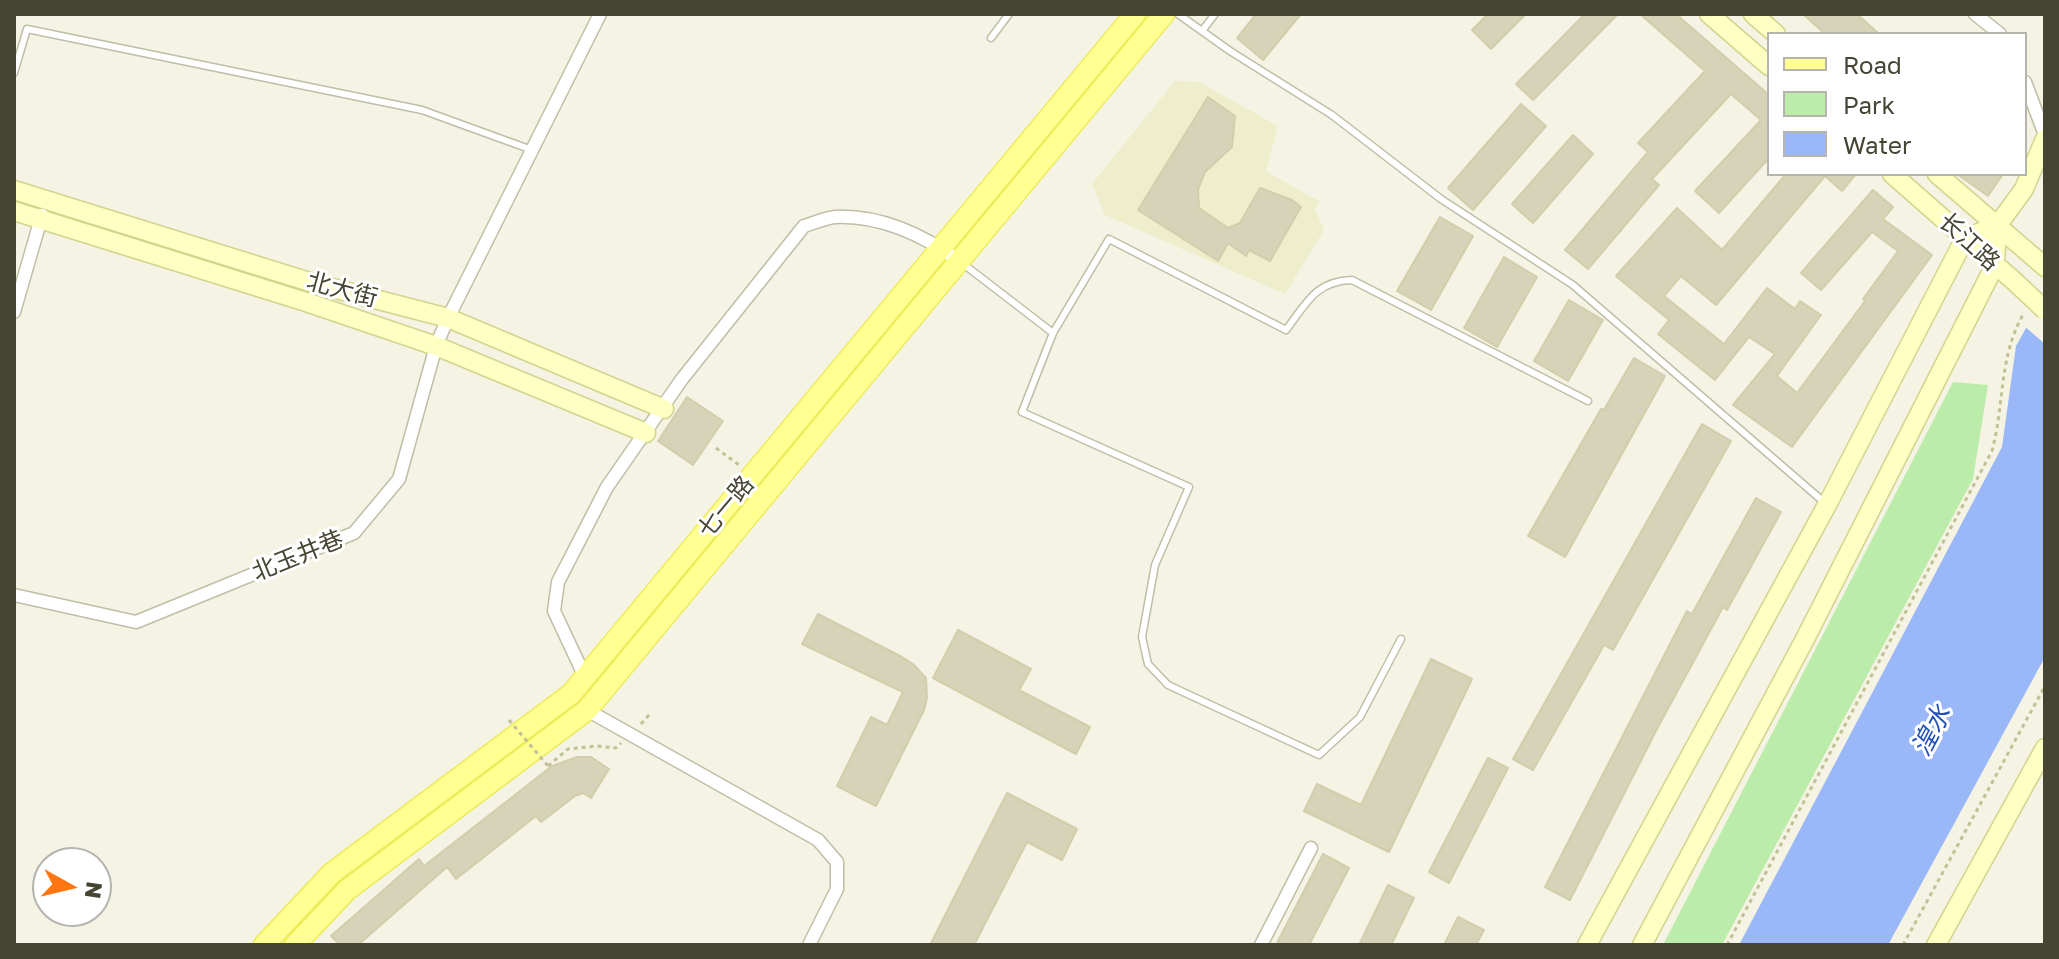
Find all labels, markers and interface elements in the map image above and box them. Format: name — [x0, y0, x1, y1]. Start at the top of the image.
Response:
legend — [1767, 32, 2027, 176]
text: Road — [1843, 50, 1902, 79]
text: Park — [1843, 90, 1895, 119]
text: Water — [1843, 130, 1911, 159]
street label: 长江路 — [1933, 207, 2005, 277]
street label: 北大街 — [303, 267, 381, 313]
street label: 七一路 — [692, 470, 760, 544]
street label: 北玉井巷 — [248, 525, 348, 587]
water label: 湟水 — [1906, 701, 1958, 761]
north arrow — [32, 847, 112, 927]
text: N — [80, 880, 109, 900]

